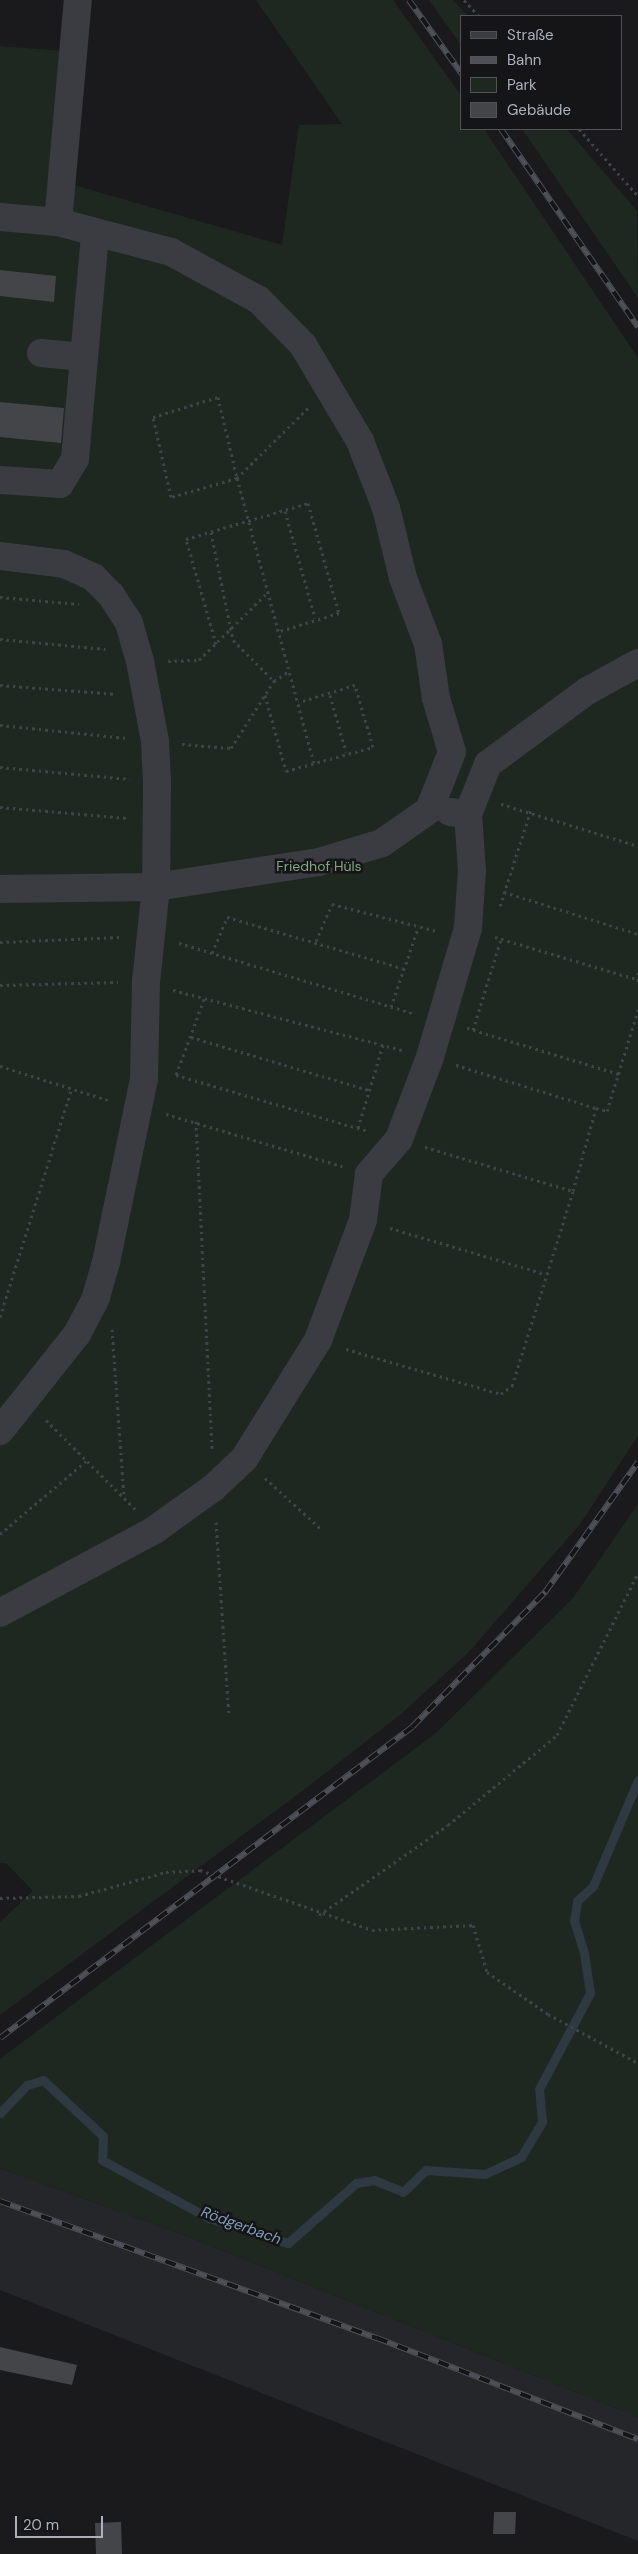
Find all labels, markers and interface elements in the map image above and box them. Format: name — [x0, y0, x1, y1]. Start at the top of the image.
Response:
legend — [460, 15, 623, 130]
text: Straße — [507, 25, 554, 45]
text: Bahn — [507, 50, 541, 70]
text: Park — [507, 75, 537, 95]
text: Gebäude — [507, 100, 571, 120]
park label: Friedhof Hüls — [276, 858, 362, 874]
water label: Rödgerbach — [198, 2203, 284, 2249]
scale bar — [18, 2506, 105, 2538]
text: 20 m — [23, 2515, 59, 2535]

